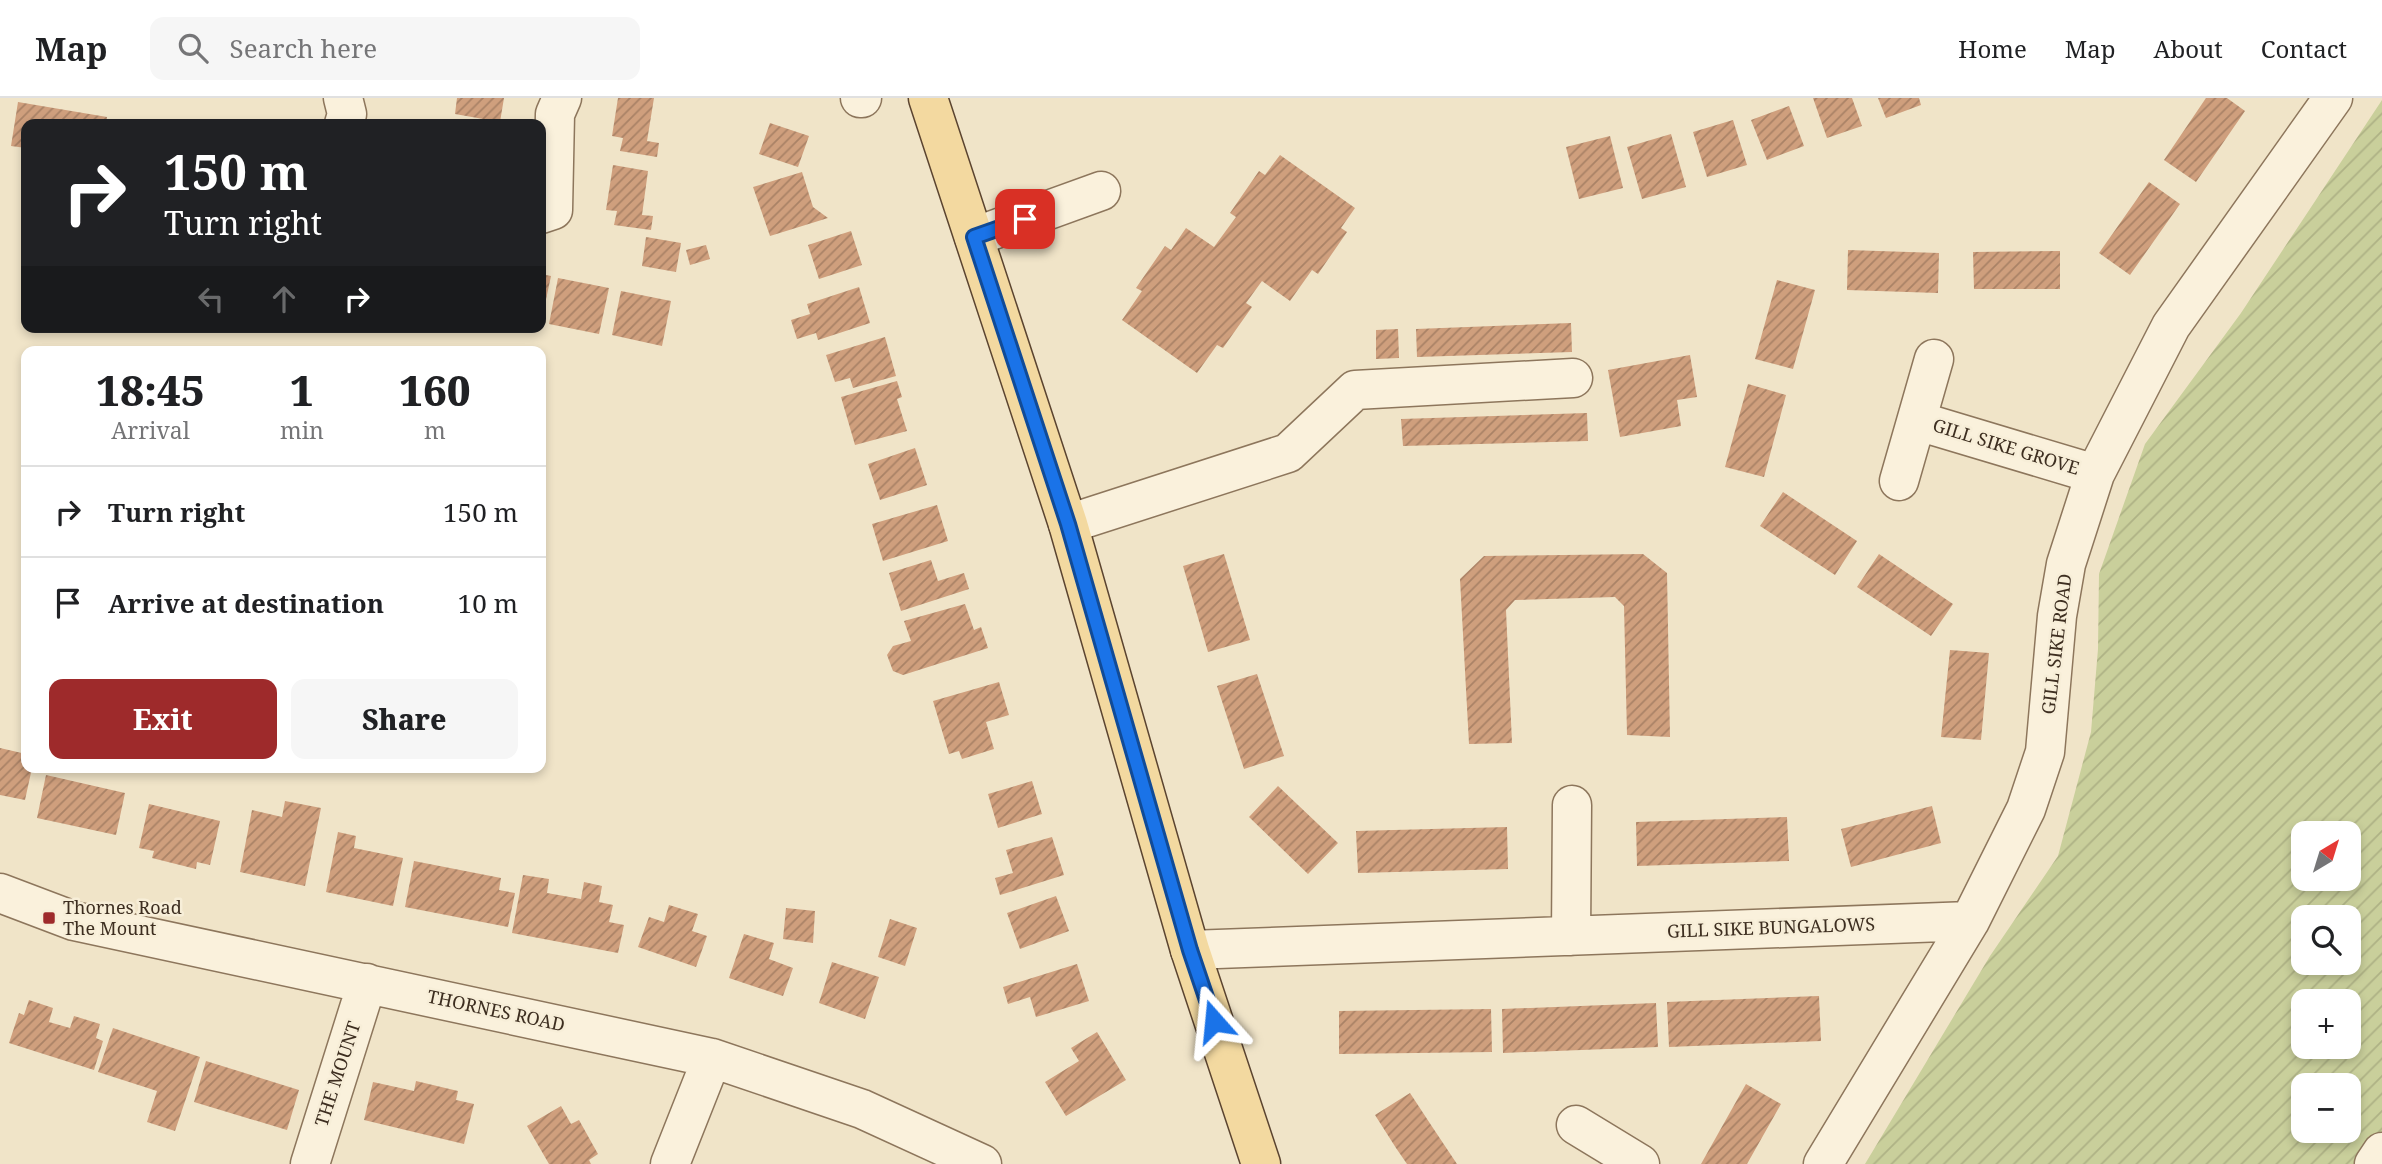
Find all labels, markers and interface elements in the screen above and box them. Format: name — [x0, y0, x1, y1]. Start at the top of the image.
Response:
search box — [150, 17, 640, 80]
text: Map — [35, 26, 108, 71]
icon: search — [174, 29, 212, 67]
text: Search here — [230, 30, 377, 66]
text: Home — [1958, 32, 2027, 65]
text: Map — [2065, 32, 2116, 65]
text: About — [2154, 32, 2223, 65]
text: Contact — [2261, 32, 2347, 65]
text: 150 m — [164, 138, 308, 204]
icon: right — [49, 147, 140, 238]
pin — [995, 189, 1055, 249]
icon: arrive — [1006, 200, 1044, 238]
text: Turn right — [164, 201, 322, 244]
icon: left — [192, 280, 230, 318]
icon: ahead — [265, 280, 303, 318]
icon: right — [338, 280, 376, 318]
text: 18:45 — [96, 361, 205, 418]
text: 1 — [290, 361, 314, 418]
text: 160 — [399, 361, 471, 418]
street label: GILL SIKE GROVE — [1930, 412, 2083, 480]
text: Arrival — [111, 414, 190, 446]
text: min — [280, 414, 324, 446]
text: m — [424, 414, 446, 446]
icon: right — [49, 493, 87, 531]
text: Turn right — [108, 494, 245, 530]
text: 150 m — [443, 494, 518, 530]
street label: GILL SIKE ROAD — [2035, 572, 2077, 716]
icon: arrive — [49, 584, 87, 622]
text: Arrive at destination — [108, 585, 384, 621]
text: 10 m — [458, 585, 518, 621]
button: Exit — [49, 679, 277, 759]
button: Share — [291, 679, 518, 759]
north arrow — [2291, 821, 2361, 891]
map controls — [2291, 821, 2361, 1143]
place label: Thornes Road The Mount — [63, 895, 182, 940]
button: search — [2291, 905, 2361, 975]
marker: Thornes Road The Mount — [41, 910, 57, 926]
street label: GILL SIKE BUNGALOWS — [1666, 911, 1875, 943]
street label: THORNES ROAD — [425, 984, 567, 1036]
position arrow — [1177, 984, 1251, 1058]
button: + — [2291, 989, 2361, 1059]
street label: THE MOUNT — [309, 1018, 365, 1129]
button: − — [2291, 1073, 2361, 1143]

